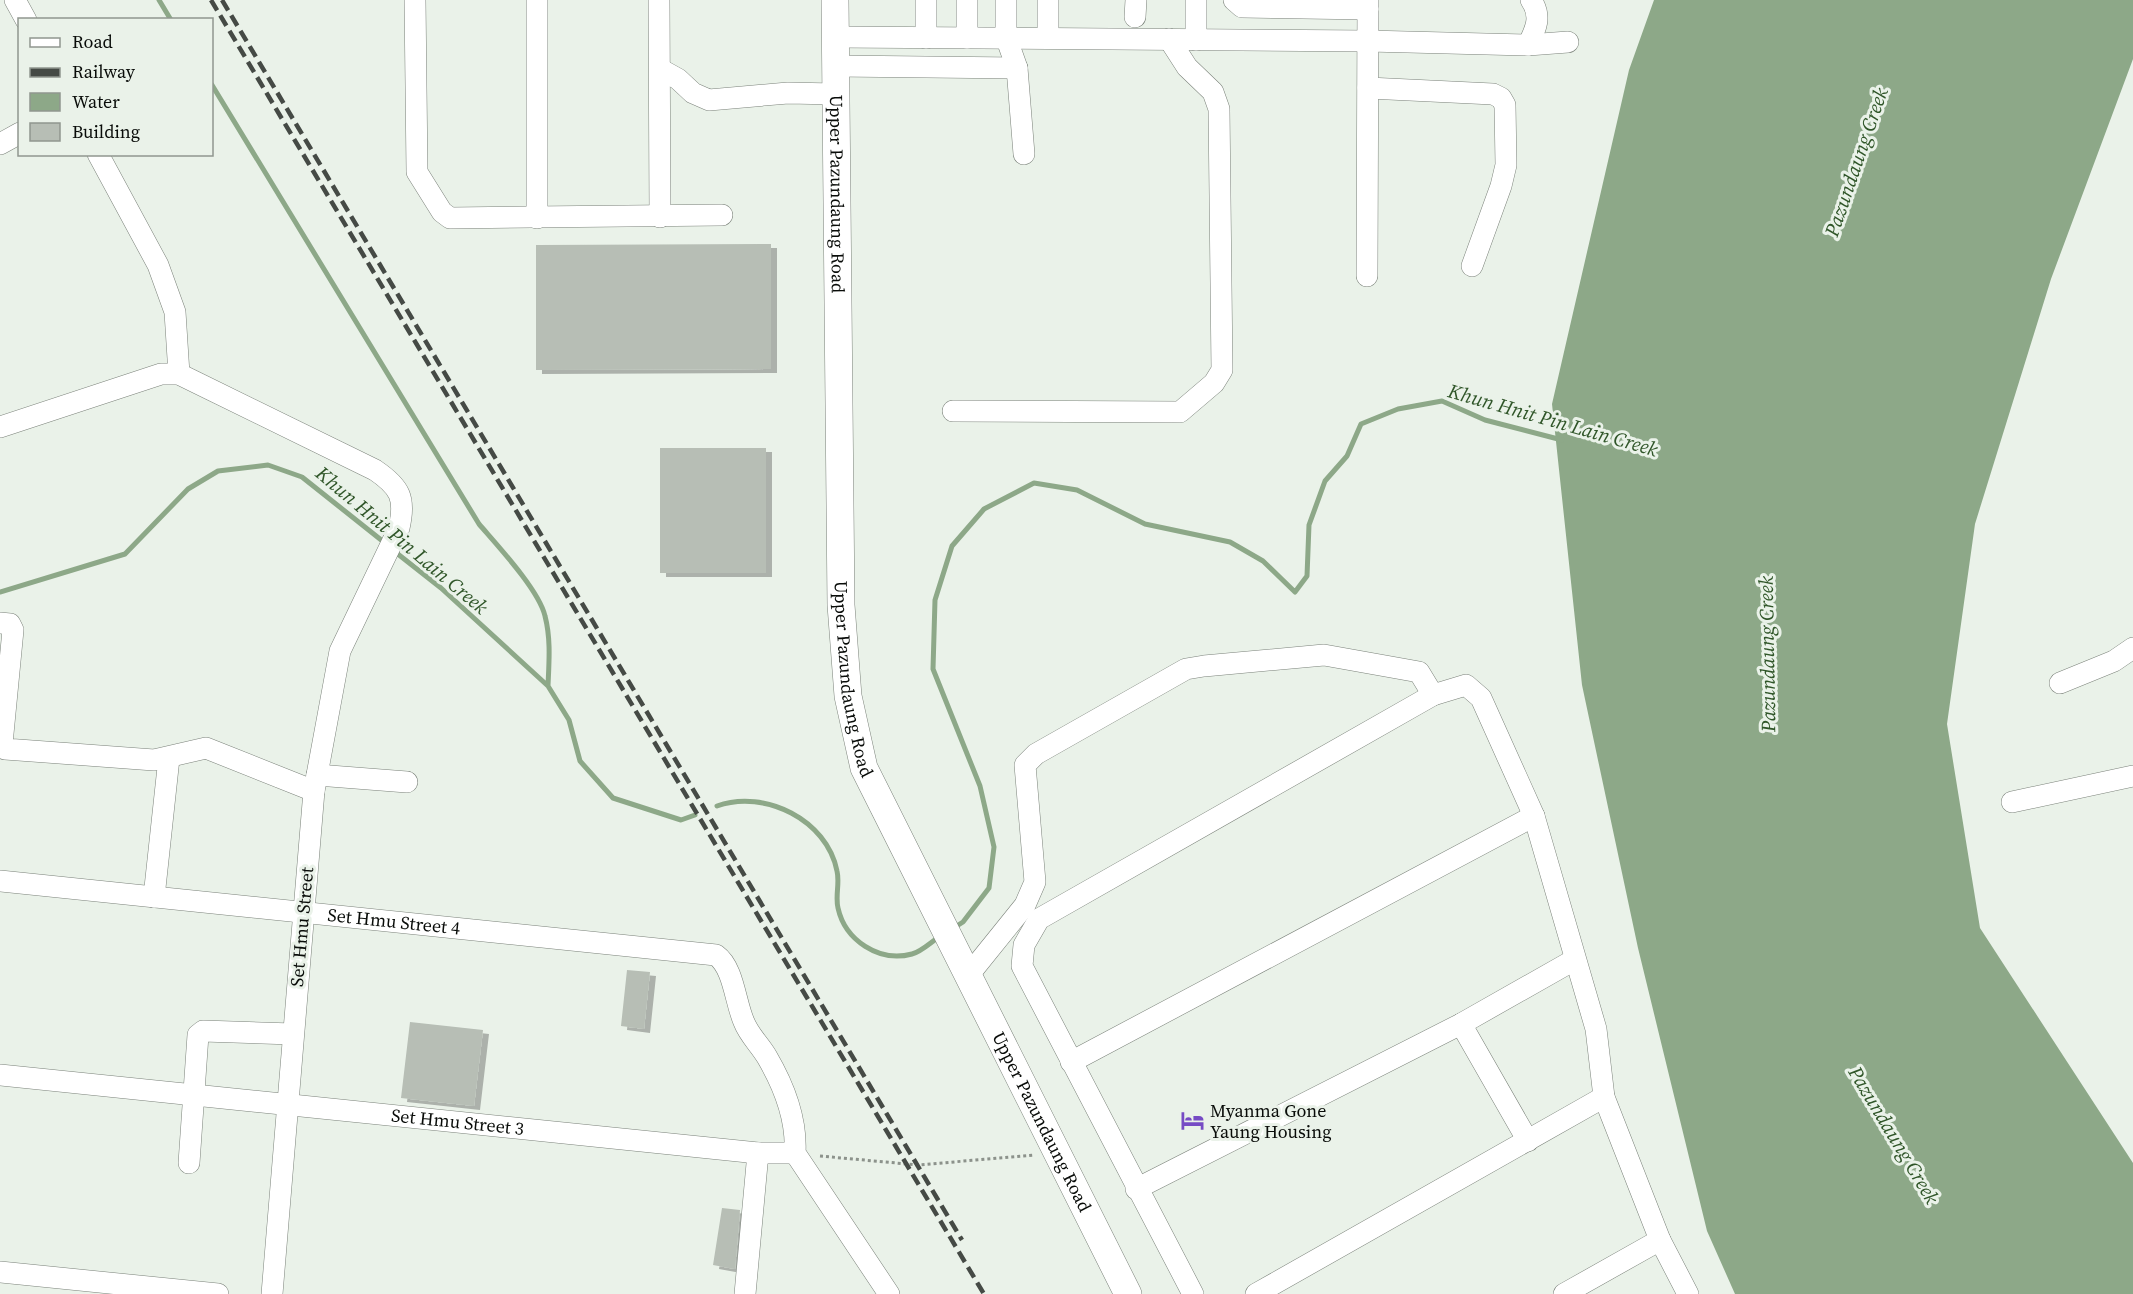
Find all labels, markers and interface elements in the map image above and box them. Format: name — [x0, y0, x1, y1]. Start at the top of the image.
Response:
legend — [18, 18, 213, 156]
text: Road — [72, 29, 113, 54]
text: Railway — [72, 59, 136, 84]
water label: Pazundaung Creek — [1817, 83, 1895, 241]
text: Water — [72, 89, 120, 114]
street label: Upper Pazundaung Road — [824, 95, 851, 293]
text: Building — [72, 119, 140, 144]
water label: Khun Hnit Pin Lain Creek — [1444, 376, 1662, 464]
water label: Khun Hnit Pin Lain Creek — [309, 459, 495, 621]
water label: Pazundaung Creek — [1752, 575, 1782, 733]
street label: Upper Pazundaung Road — [829, 581, 880, 782]
street label: Set Hmu Street — [284, 866, 319, 988]
street label: Set Hmu Street 4 — [326, 902, 462, 940]
street label: Upper Pazundaung Road — [986, 1027, 1098, 1216]
water label: Pazundaung Creek — [1841, 1060, 1946, 1210]
place label: Myanma Gone Yaung Housing — [1210, 1098, 1331, 1144]
street label: Set Hmu Street 3 — [390, 1102, 525, 1141]
hotel icon: Myanma Gone Yaung Housing — [1179, 1108, 1205, 1134]

